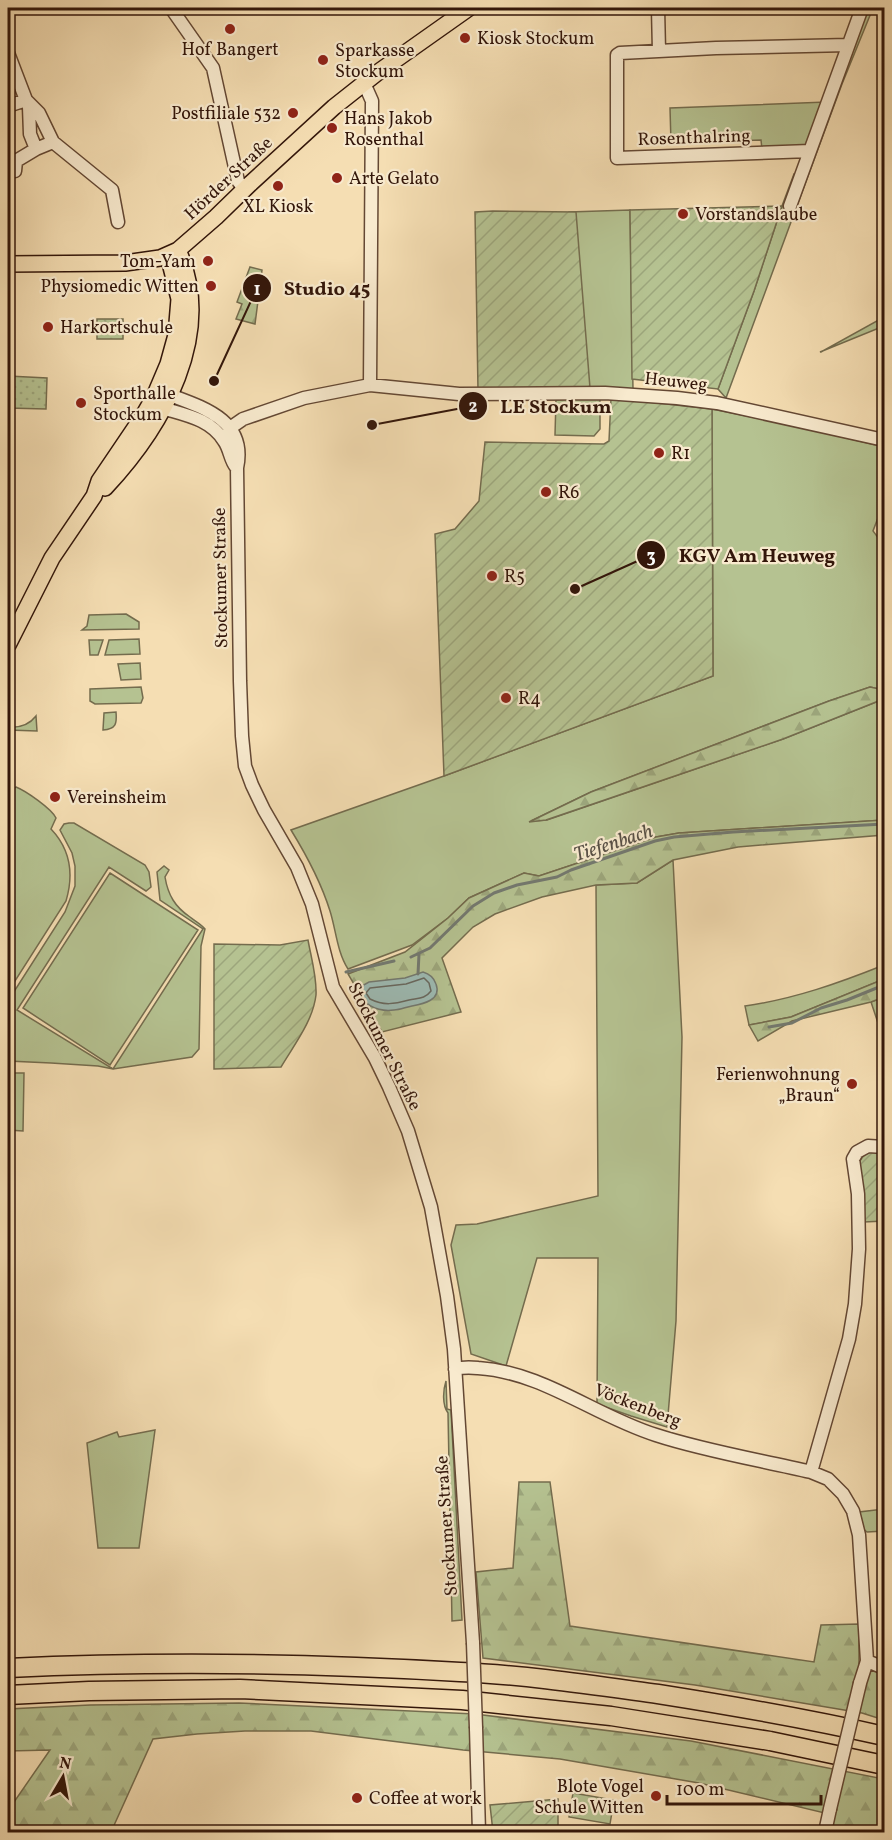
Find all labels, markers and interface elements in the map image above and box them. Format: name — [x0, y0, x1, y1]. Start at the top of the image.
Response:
marker: Hof Bangert — [223, 22, 237, 36]
place label: Kiosk Stockum — [477, 27, 595, 52]
marker: Kiosk Stockum — [458, 31, 472, 45]
place label: Hof Bangert — [181, 38, 279, 63]
place label: Sparkasse Stockum — [335, 39, 414, 85]
marker: Sparkasse Stockum — [316, 53, 330, 67]
place label: Postfiliale 532 — [171, 102, 281, 127]
marker: Postfiliale 532 — [286, 106, 300, 120]
place label: Hans Jakob Rosenthal — [344, 107, 432, 153]
marker: Hans Jakob Rosenthal — [325, 121, 339, 135]
street label: Rosenthalring — [637, 124, 751, 153]
street label: Hörder Straße — [179, 132, 279, 227]
place label: Arte Gelato — [349, 167, 439, 192]
marker: Arte Gelato — [330, 171, 344, 185]
marker: XL Kiosk — [271, 179, 285, 193]
place label: XL Kiosk — [243, 195, 313, 220]
place label: Vorstandslaube — [695, 203, 817, 228]
marker: Vorstandslaube — [676, 207, 690, 221]
place label: Tom-Yam — [120, 250, 196, 275]
marker: Tom-Yam — [201, 254, 215, 268]
callout: Studio 45 — [242, 269, 383, 307]
place label: Physiomedic Witten — [40, 275, 199, 300]
text: Studio 45 — [284, 276, 370, 304]
text: 1 — [253, 278, 261, 303]
marker: Physiomedic Witten — [204, 279, 218, 293]
place label: Harkortschule — [60, 316, 173, 341]
marker: Harkortschule — [41, 320, 55, 334]
street label: Heuweg — [643, 367, 709, 398]
place label: Sporthalle Stockum — [93, 382, 176, 428]
callout: LE Stockum — [458, 387, 623, 425]
text: LE Stockum — [500, 394, 612, 422]
text: 2 — [468, 395, 478, 420]
marker: Sporthalle Stockum — [74, 396, 88, 410]
place label: R1 — [671, 442, 690, 467]
marker: R1 — [652, 446, 666, 460]
place label: R6 — [558, 481, 579, 506]
marker: R6 — [539, 485, 553, 499]
street label: Stockumer Straße — [208, 507, 235, 649]
callout: KGV Am Heuweg — [636, 536, 848, 574]
text: KGV Am Heuweg — [679, 543, 835, 571]
text: 3 — [646, 545, 656, 570]
place label: R5 — [504, 565, 525, 590]
marker: R5 — [485, 569, 499, 583]
place label: R4 — [518, 687, 541, 712]
marker: R4 — [499, 691, 513, 705]
place label: Vereinsheim — [67, 786, 167, 811]
marker: Vereinsheim — [48, 790, 62, 804]
water label: Tiefenbach — [570, 818, 657, 870]
street label: Stockumer Straße — [341, 978, 427, 1115]
place label: Ferienwohnung „Braun“ — [716, 1063, 840, 1109]
marker: Ferienwohnung „Braun“ — [845, 1077, 859, 1091]
street label: Vöckenberg — [590, 1378, 685, 1435]
street label: Stockumer Straße — [430, 1455, 465, 1597]
north arrow — [33, 1747, 93, 1807]
text: N — [58, 1752, 73, 1776]
scale bar — [667, 1768, 822, 1806]
place label: Blote Vogel Schule Witten — [534, 1775, 644, 1821]
text: 100 m — [676, 1778, 725, 1803]
place label: Coffee at work — [369, 1787, 482, 1812]
marker: Blote Vogel Schule Witten — [649, 1789, 663, 1803]
marker: Coffee at work — [350, 1791, 364, 1805]

